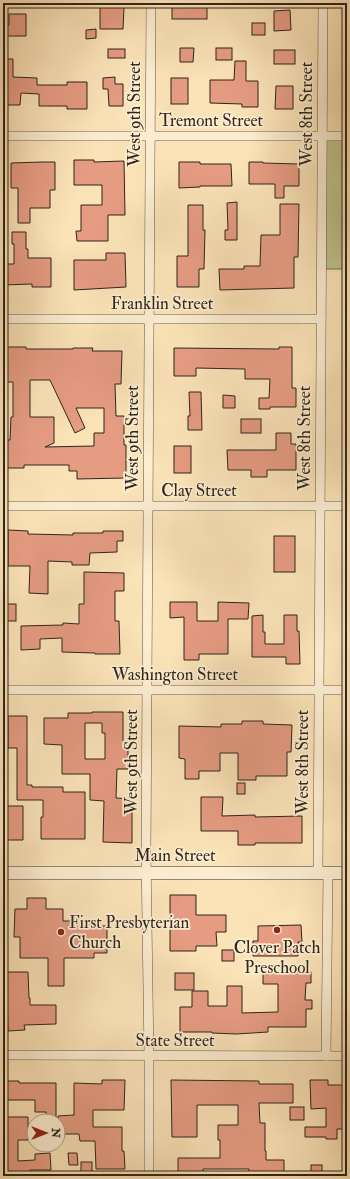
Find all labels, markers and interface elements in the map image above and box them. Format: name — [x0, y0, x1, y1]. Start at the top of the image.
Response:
street label: West 9th Street — [124, 61, 145, 168]
street label: West 8th Street — [296, 61, 317, 167]
street label: Tremont Street — [159, 110, 264, 131]
street label: Franklin Street — [111, 293, 214, 314]
street label: West 9th Street — [122, 385, 143, 492]
street label: West 8th Street — [294, 385, 315, 491]
street label: Clay Street — [161, 480, 237, 502]
street label: Washington Street — [111, 664, 239, 685]
street label: West 9th Street — [121, 709, 142, 816]
street label: West 8th Street — [292, 709, 313, 815]
street label: Main Street — [134, 845, 216, 866]
place label: First Presbyterian Church — [69, 912, 190, 953]
marker: Clover Patch Preschool — [272, 925, 282, 935]
marker: First Presbyterian Church — [56, 927, 66, 937]
place label: Clover Patch Preschool — [234, 937, 320, 978]
street label: State Street — [135, 1030, 215, 1051]
north arrow — [26, 1113, 66, 1153]
text: N — [49, 1127, 62, 1139]

